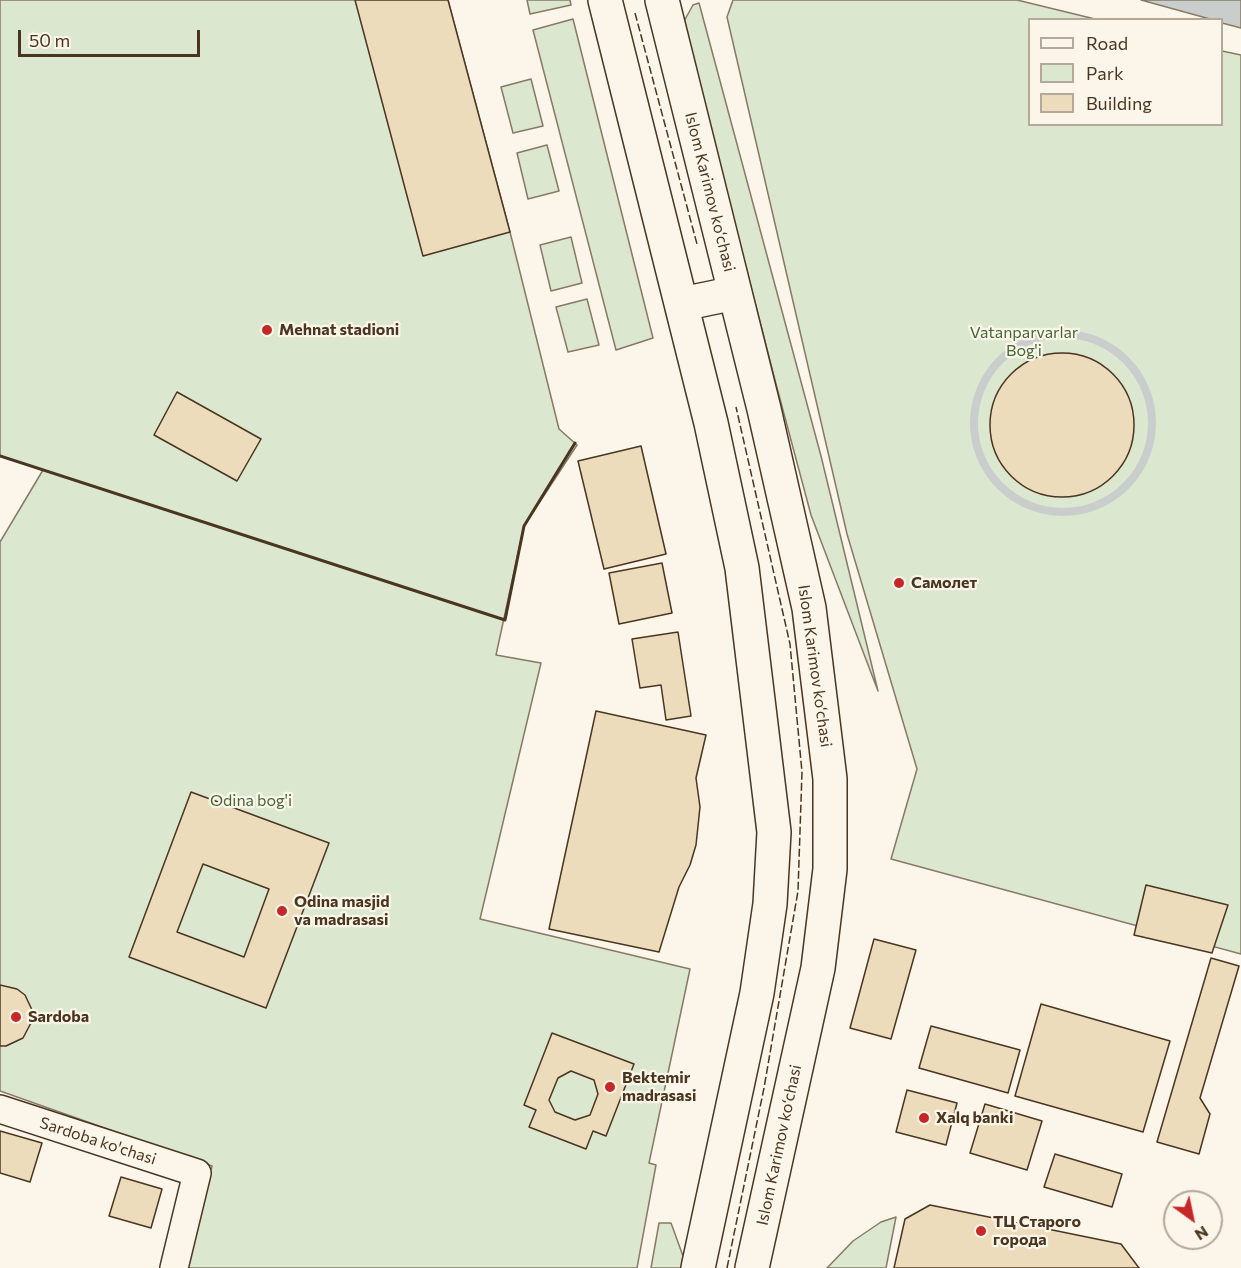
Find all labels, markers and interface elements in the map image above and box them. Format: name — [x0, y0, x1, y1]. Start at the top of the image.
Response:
scale bar — [21, 18, 202, 56]
legend — [1028, 18, 1223, 126]
text: 50 m — [29, 29, 70, 51]
text: Road — [1086, 32, 1128, 54]
text: Park — [1086, 62, 1124, 84]
text: Building — [1086, 92, 1152, 114]
street label: Islom Karimov ko‘chasi — [681, 110, 739, 274]
place label: Mehnat stadioni — [279, 320, 399, 340]
marker: Mehnat stadioni — [260, 323, 274, 337]
park label: Vatanparvarlar Bog'i — [970, 323, 1078, 361]
place label: Самолет — [911, 573, 977, 593]
marker: Самолет — [892, 576, 906, 590]
street label: Islom Karimov ko‘chasi — [794, 584, 836, 748]
park label: Odina bog'i — [210, 791, 292, 811]
place label: Odina masjid va madrasasi — [294, 892, 390, 930]
marker: Odina masjid va madrasasi — [275, 904, 289, 918]
place label: Sardoba — [28, 1007, 89, 1027]
marker: Sardoba — [9, 1010, 23, 1024]
street label: Islom Karimov ko‘chasi — [753, 1063, 805, 1227]
place label: Bektemir madrasasi — [622, 1068, 696, 1106]
marker: Bektemir madrasasi — [603, 1080, 617, 1094]
place label: Xalq banki — [936, 1108, 1013, 1128]
marker: Xalq banki — [917, 1111, 931, 1125]
street label: Sardoba ko'chasi — [37, 1113, 159, 1169]
north arrow — [1163, 1190, 1223, 1250]
place label: ТЦ Старого города — [993, 1212, 1081, 1250]
text: N — [1192, 1223, 1212, 1245]
marker: ТЦ Старого города — [974, 1224, 988, 1238]

